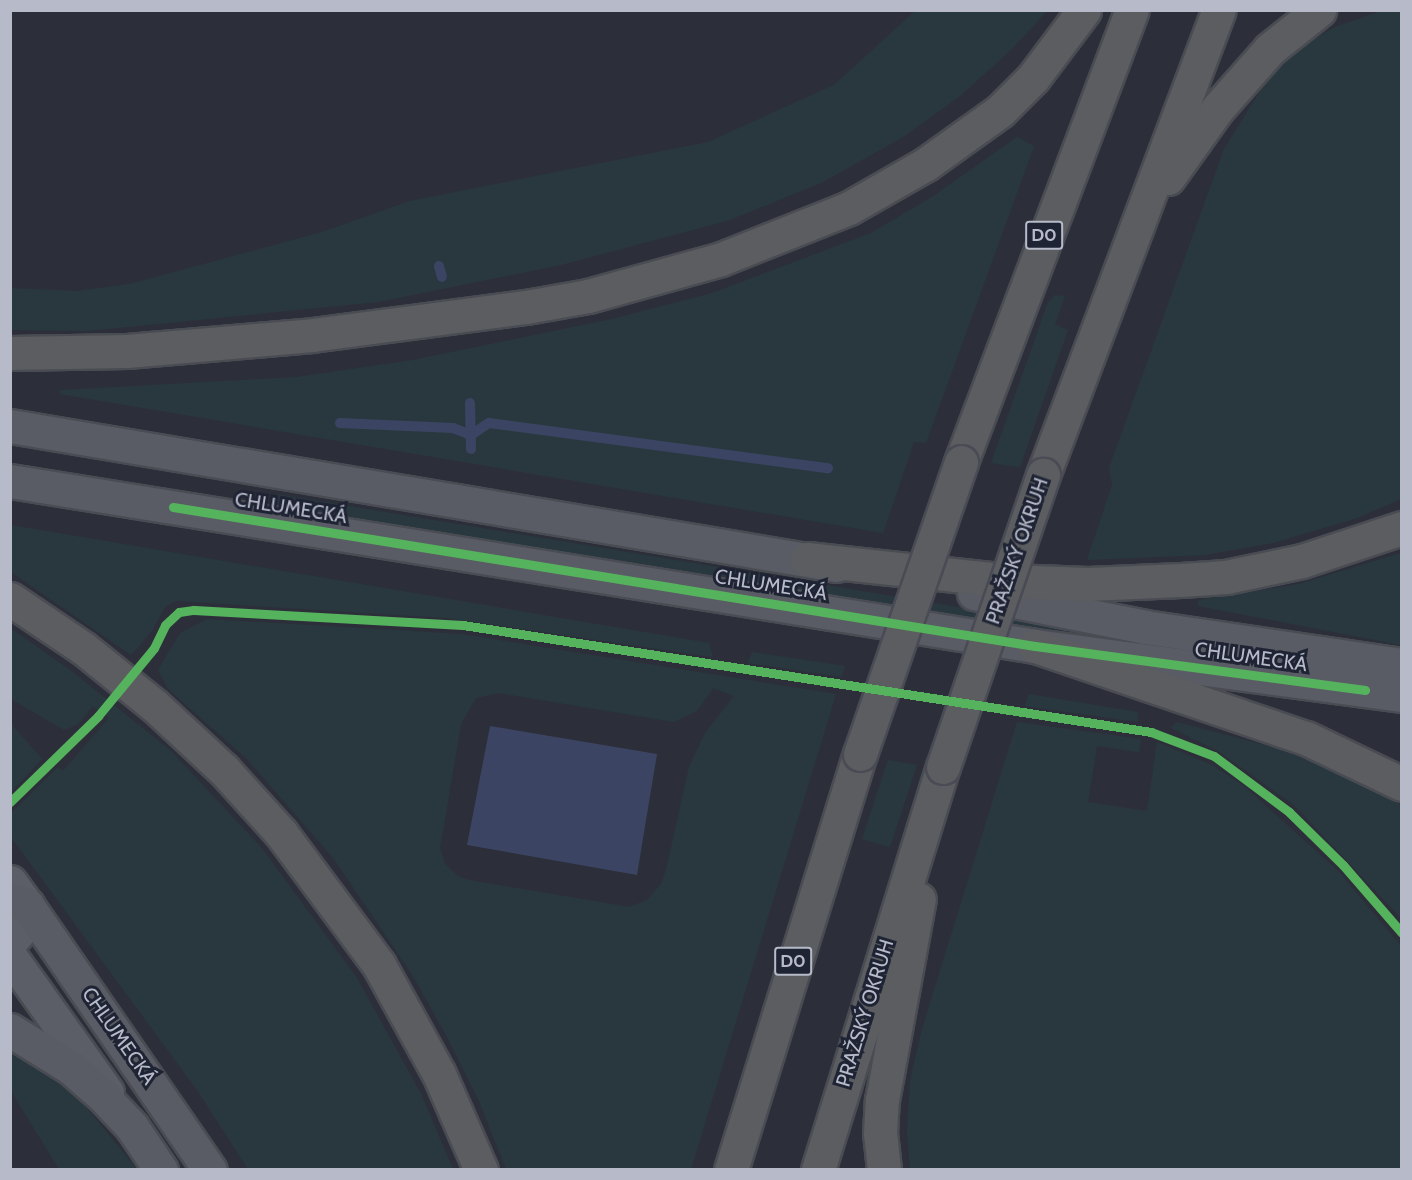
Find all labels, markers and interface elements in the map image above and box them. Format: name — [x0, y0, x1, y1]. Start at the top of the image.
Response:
road number: D0 — [1024, 220, 1064, 250]
street label: PRAŽSKÝ OKRUH — [981, 475, 1053, 627]
street label: CHLUMECKÁ — [233, 487, 349, 529]
street label: CHLUMECKÁ — [713, 564, 829, 606]
street label: CHLUMECKÁ — [1193, 637, 1309, 677]
street label: PRAŽSKÝ OKRUH — [831, 936, 899, 1090]
road number: D0 — [774, 946, 812, 976]
street label: CHLUMECKÁ — [77, 983, 161, 1089]

